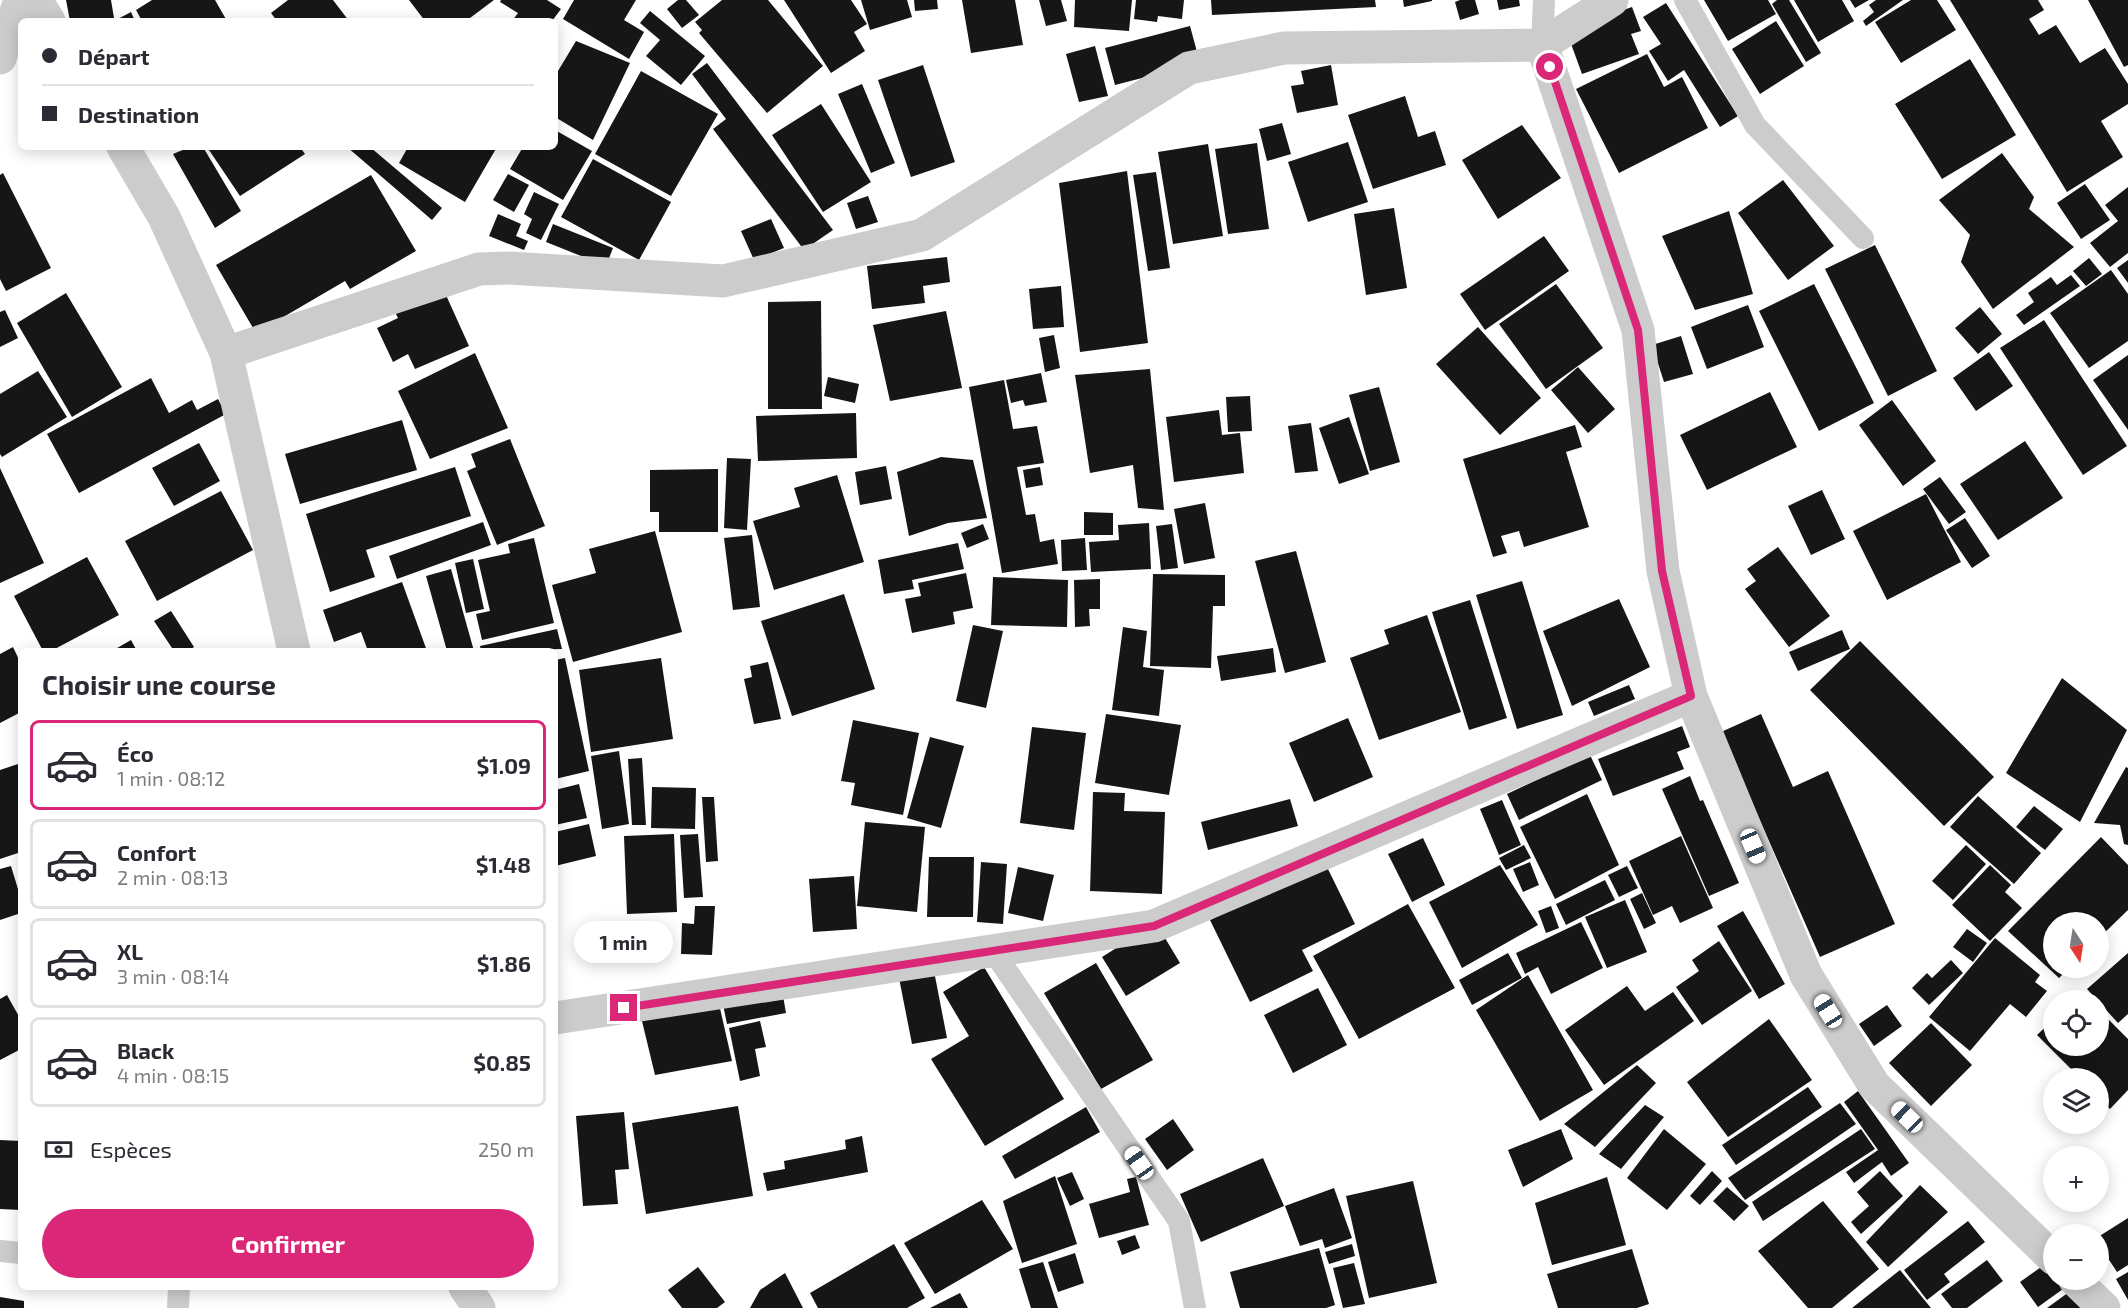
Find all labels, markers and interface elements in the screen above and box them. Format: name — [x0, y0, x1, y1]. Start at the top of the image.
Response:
text: Départ — [78, 43, 150, 69]
route start — [1536, 53, 1563, 80]
text: Destination — [78, 101, 199, 127]
text: Choisir une course — [42, 668, 276, 700]
icon: car — [45, 738, 99, 792]
text: Éco — [117, 740, 154, 766]
text: $1.09 — [477, 752, 531, 778]
text: 1 min · 08:12 — [117, 766, 225, 790]
car — [1738, 826, 1768, 866]
icon: car — [45, 837, 99, 891]
text: Confort — [117, 839, 196, 865]
text: $1.48 — [476, 851, 531, 877]
text: 2 min · 08:13 — [117, 865, 228, 889]
north arrow — [2043, 912, 2109, 978]
map controls — [2043, 912, 2109, 1290]
callout: 1 min — [574, 921, 674, 963]
text: 1 min — [599, 930, 648, 954]
icon: car — [45, 936, 99, 990]
text: XL — [117, 938, 143, 964]
text: $1.86 — [477, 950, 531, 976]
text: 3 min · 08:14 — [117, 964, 230, 988]
button: locate — [2043, 990, 2109, 1056]
car — [1811, 991, 1845, 1031]
route end — [610, 994, 637, 1021]
icon: car — [45, 1035, 99, 1089]
text: Black — [117, 1037, 174, 1063]
text: $0.85 — [473, 1049, 531, 1075]
text: 4 min · 08:15 — [117, 1063, 229, 1087]
button: layers — [2043, 1068, 2109, 1134]
car — [1888, 1098, 1926, 1136]
icon: cash — [42, 1133, 75, 1166]
text: Espèces — [90, 1136, 172, 1162]
text: 250 m — [478, 1137, 534, 1161]
car — [1121, 1143, 1157, 1183]
button: + — [2043, 1146, 2109, 1212]
button: Confirmer — [42, 1209, 534, 1278]
button: − — [2043, 1224, 2109, 1290]

